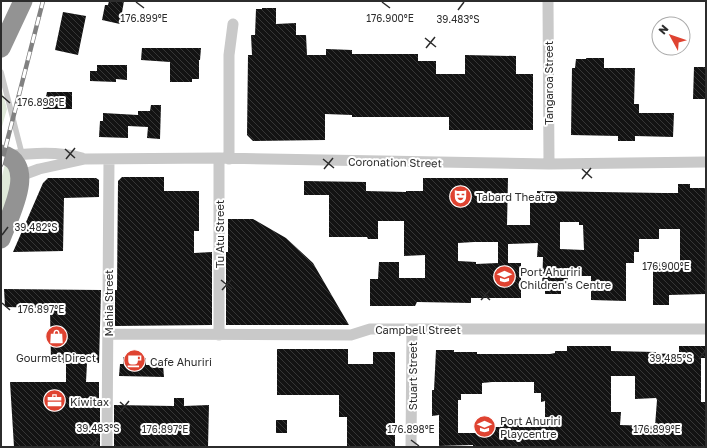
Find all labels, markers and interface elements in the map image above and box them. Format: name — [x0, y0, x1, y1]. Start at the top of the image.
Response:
text: 176.899°E — [120, 12, 168, 24]
text: 176.900°E — [366, 12, 414, 24]
text: 39.483°S — [436, 13, 480, 25]
north arrow — [651, 16, 691, 56]
text: N — [655, 22, 671, 37]
street label: Tangaroa Street — [542, 41, 555, 125]
text: 176.898°E — [17, 96, 65, 108]
street label: Coronation Street — [348, 155, 442, 169]
theatre icon: Tabard Theatre — [448, 183, 474, 209]
place label: Tabard Theatre — [476, 190, 556, 203]
street label: Tu Atu Street — [213, 200, 226, 268]
text: 39.482°S — [14, 221, 58, 233]
text: 176.900°E — [642, 260, 690, 272]
school or university icon: Port Ahuriri Children's Centre — [492, 264, 518, 290]
place label: Port Ahuriri Children's Centre — [520, 265, 611, 291]
street label: Mahia Street — [102, 270, 115, 336]
text: 176.897°E — [18, 303, 64, 315]
street label: Campbell Street — [375, 323, 461, 336]
shop icon: Gourmet Direct — [43, 324, 69, 350]
street label: Stuart Street — [406, 342, 419, 410]
cafe icon: Cafe Ahuriri — [121, 348, 147, 374]
place label: Gourmet Direct — [16, 351, 96, 364]
text: 39.485°S — [649, 352, 693, 364]
place label: Cafe Ahuriri — [150, 355, 212, 368]
office icon: Kiwitax — [42, 388, 68, 414]
place label: Kiwitax — [70, 395, 109, 408]
school or university icon: Port Ahuriri Playcentre — [471, 413, 497, 439]
place label: Port Ahuriri Playcentre — [500, 414, 561, 440]
text: 39.483°S — [76, 422, 120, 434]
text: 176.897°E — [142, 423, 188, 435]
text: 176.898°E — [387, 423, 435, 435]
text: 176.899°E — [633, 423, 681, 435]

